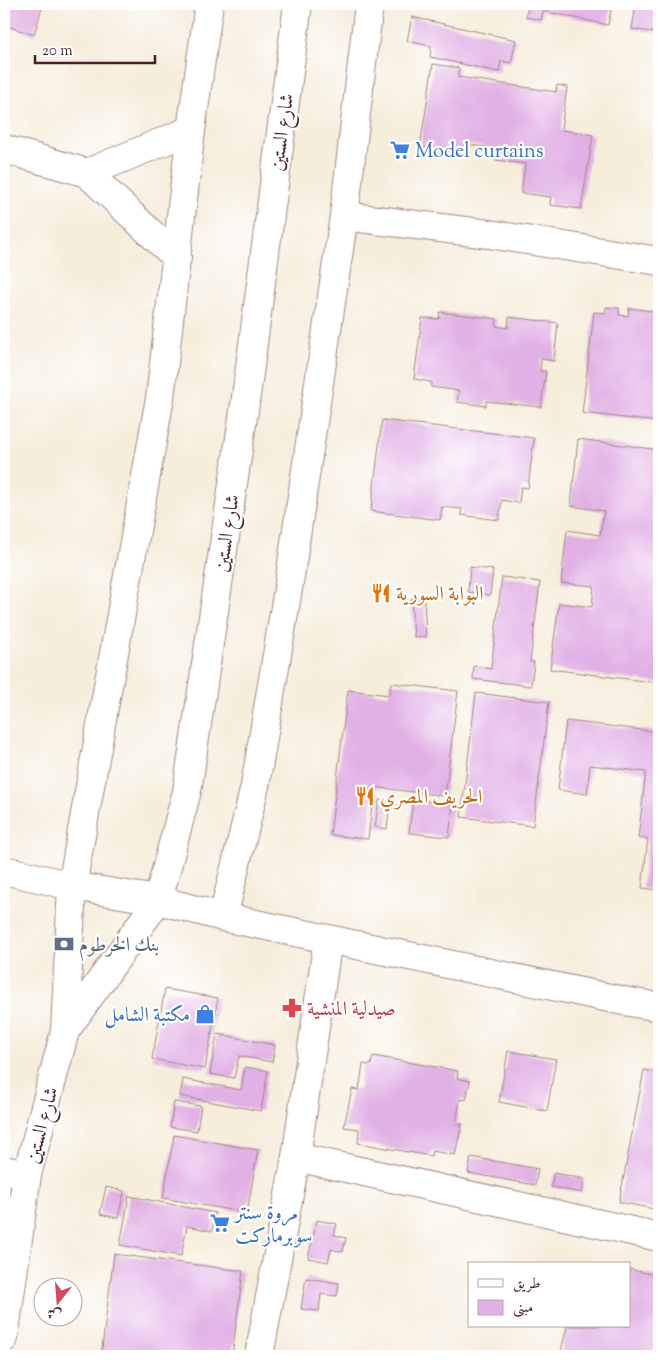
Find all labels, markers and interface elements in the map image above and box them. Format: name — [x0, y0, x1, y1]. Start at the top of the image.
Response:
scale bar — [35, 32, 155, 64]
text: 20 m — [42, 41, 73, 62]
street label: شارع الستين — [264, 92, 304, 173]
place label: Model curtains — [415, 138, 544, 167]
supermarket icon: Model curtains — [389, 139, 411, 161]
street label: شارع الستين — [208, 492, 250, 574]
place label: البوابة السورية — [396, 581, 484, 610]
restaurant icon: البوابة السورية — [370, 582, 392, 604]
place label: الحريف المصري — [380, 784, 482, 813]
restaurant icon: الحريف المصري — [354, 785, 376, 807]
place label: بنك الخرطوم — [79, 932, 159, 962]
bank icon: بنك الخرطوم — [53, 933, 75, 955]
place label: صيدلية المنشية — [307, 996, 396, 1025]
pharmacy icon: صيدلية المنشية — [281, 997, 303, 1019]
place label: مكتبة الشامل — [104, 1002, 190, 1031]
shop icon: مكتبة الشامل — [194, 1003, 216, 1025]
street label: شارع الستين — [19, 1084, 69, 1167]
place label: مروة سنتر سوبرماركت — [233, 1200, 313, 1252]
supermarket icon: مروة سنتر سوبرماركت — [209, 1212, 231, 1234]
legend — [468, 1262, 630, 1328]
text: طريق — [513, 1274, 540, 1295]
north arrow — [32, 1278, 82, 1328]
text: مبنى — [513, 1298, 533, 1319]
text: ش — [45, 1301, 64, 1324]

